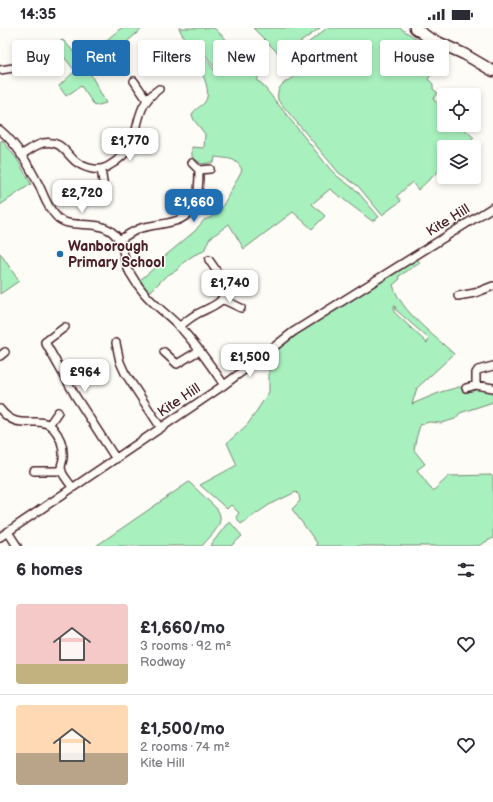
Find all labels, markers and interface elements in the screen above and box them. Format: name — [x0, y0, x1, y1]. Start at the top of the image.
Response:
text: 14:35 — [20, 5, 56, 24]
chip: Buy — [12, 40, 64, 76]
chip: Rent — [72, 40, 130, 76]
chip: Filters — [138, 40, 205, 76]
chip: New — [213, 40, 269, 76]
chip: Apartment — [277, 40, 372, 76]
chip: House — [380, 40, 449, 76]
map controls — [437, 88, 481, 184]
button: locate — [437, 88, 481, 132]
pin: £1,770 — [97, 128, 163, 162]
text: £1,770 — [111, 133, 149, 149]
button: layers — [437, 140, 481, 184]
pin: £2,720 — [49, 180, 115, 214]
text: £2,720 — [61, 185, 103, 201]
pin: £1,660 — [161, 189, 227, 223]
text: £1,660 — [174, 194, 214, 210]
street label: Kite Hill — [423, 200, 473, 240]
place label: Wanborough Primary School — [68, 238, 165, 271]
marker: Wanborough Primary School — [55, 249, 65, 259]
pin: £1,740 — [197, 270, 263, 304]
text: £1,740 — [210, 275, 250, 291]
pin: £1,500 — [217, 344, 283, 378]
text: £1,500 — [230, 349, 270, 365]
pin: £964 — [61, 359, 109, 393]
text: £964 — [69, 364, 101, 380]
street label: Kite Hill — [154, 380, 204, 420]
icon: filters — [455, 559, 477, 581]
text: 6 homes — [16, 560, 83, 580]
text: £1,660/mo — [140, 618, 225, 638]
icon: home — [48, 620, 96, 668]
icon: heart — [455, 633, 477, 655]
text: 3 rooms · 92 m² — [140, 638, 231, 654]
text: Rodway — [140, 654, 185, 670]
text: £1,500/mo — [140, 719, 225, 739]
icon: home — [48, 721, 96, 769]
icon: heart — [455, 734, 477, 756]
text: 2 rooms · 74 m² — [140, 739, 230, 755]
text: Kite Hill — [140, 755, 185, 771]

